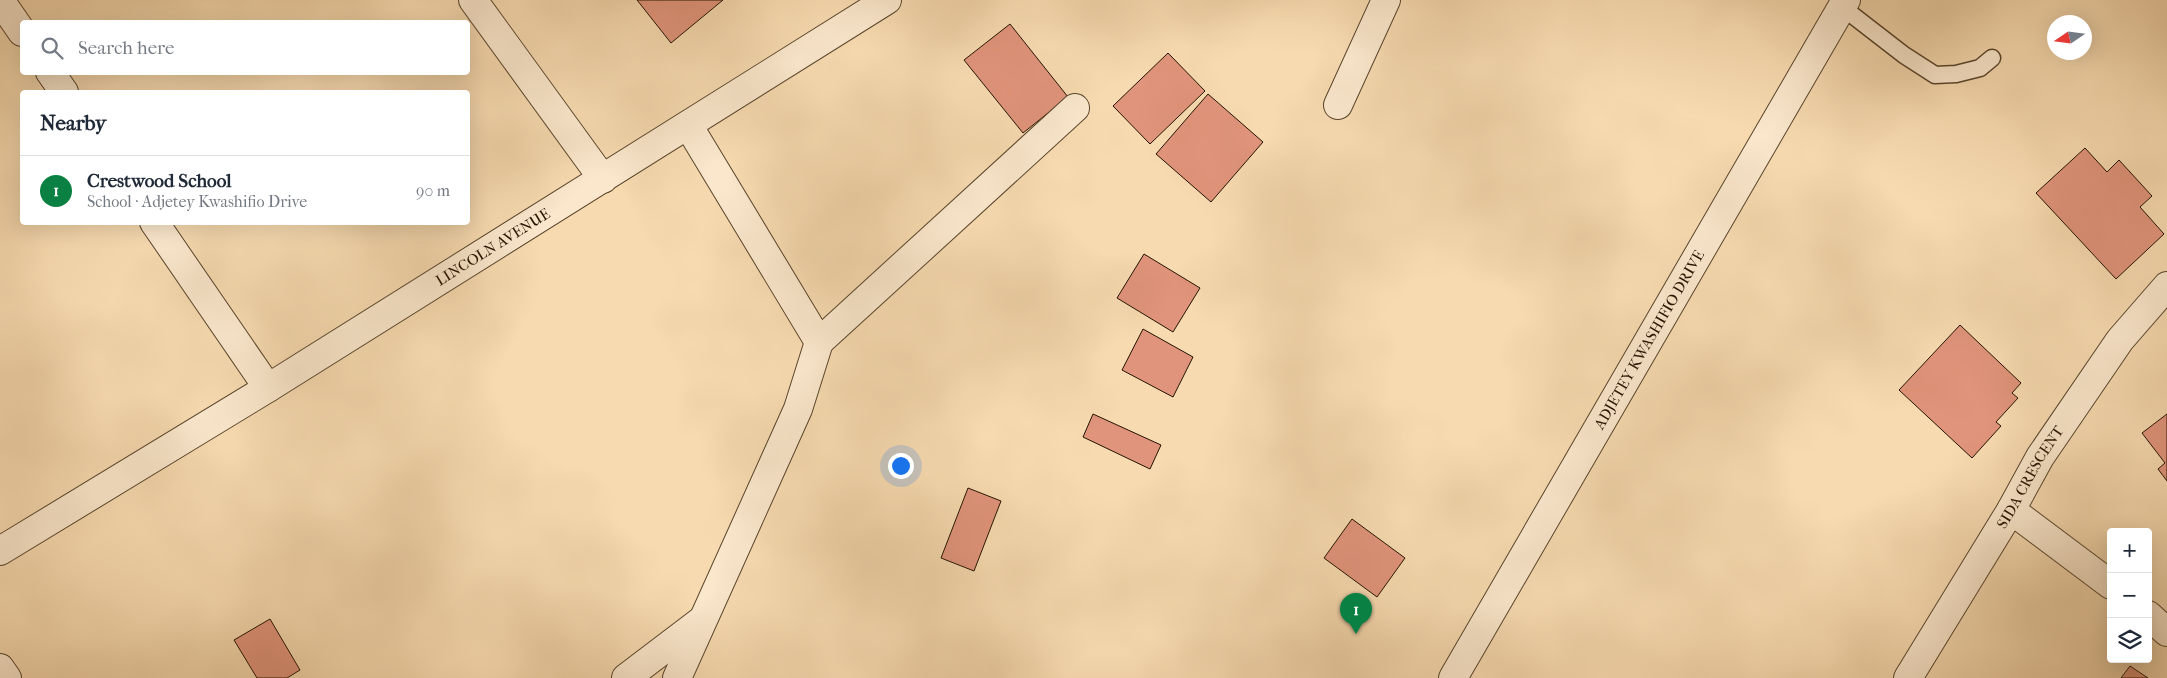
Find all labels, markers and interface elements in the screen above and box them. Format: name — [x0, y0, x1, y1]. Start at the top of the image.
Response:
north arrow — [2047, 15, 2092, 60]
search box — [20, 20, 470, 75]
icon: search — [38, 34, 66, 62]
text: Search here — [78, 37, 174, 59]
text: Nearby — [40, 111, 106, 135]
text: Crestwood School — [87, 170, 231, 192]
text: 1 — [53, 181, 59, 200]
text: 90 m — [416, 181, 450, 200]
text: School · Adjetey Kwashifio Drive — [87, 192, 307, 211]
street label: LINCOLN AVENUE — [432, 205, 553, 290]
street label: ADJETEY KWASHIFIO DRIVE — [1590, 247, 1708, 433]
street label: SIDA CRESCENT — [1993, 422, 2068, 532]
your location — [888, 453, 914, 479]
map controls — [2107, 528, 2152, 663]
button: + — [2107, 528, 2152, 573]
button: − — [2107, 573, 2152, 618]
pin: 1 — [1340, 593, 1372, 634]
button: layers — [2107, 618, 2152, 663]

